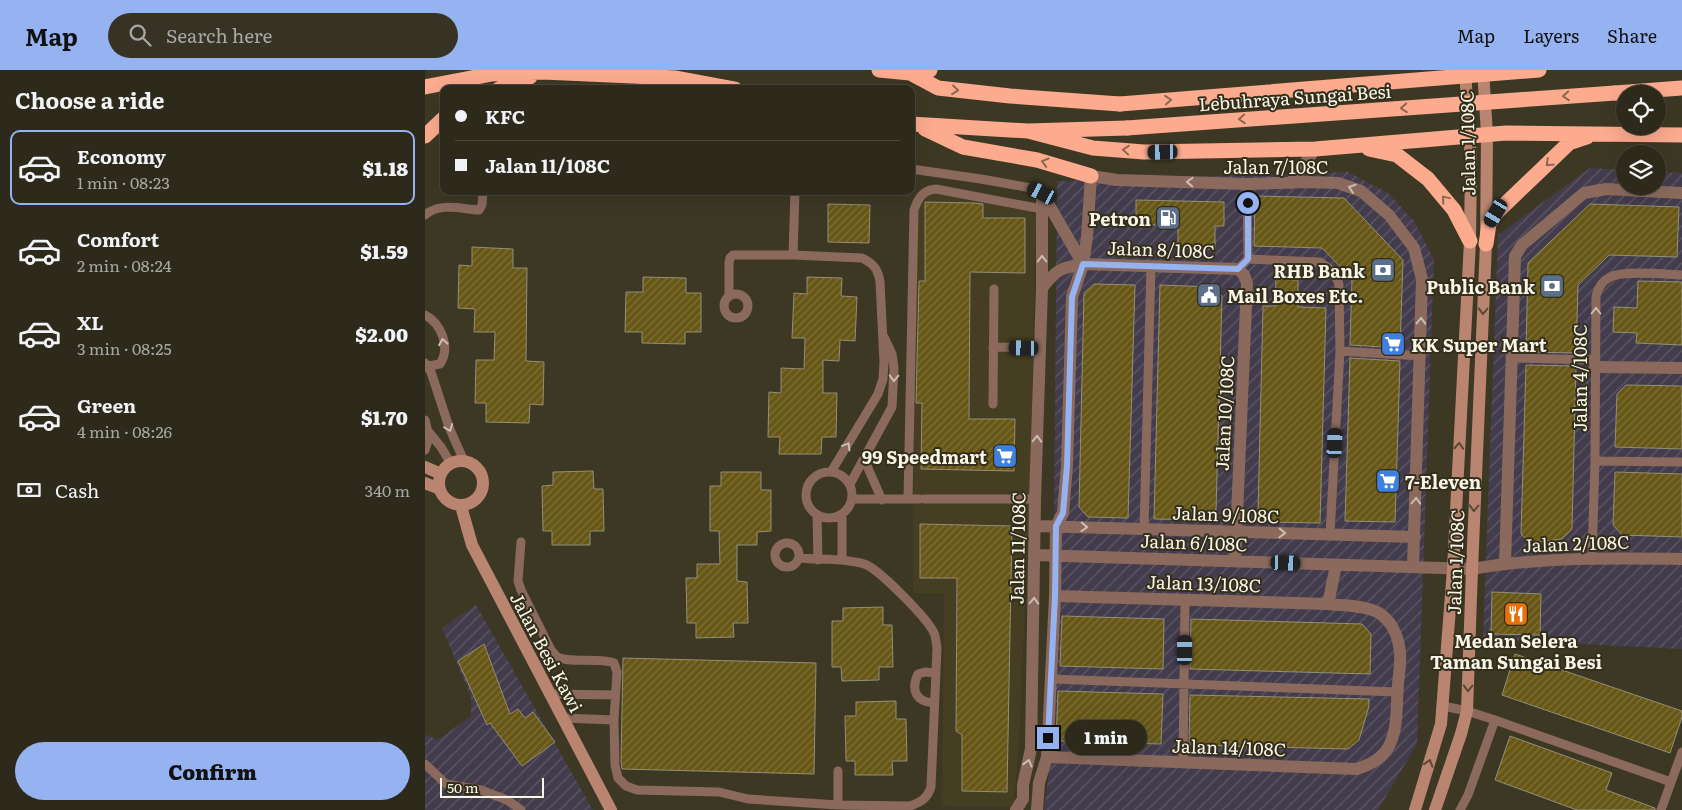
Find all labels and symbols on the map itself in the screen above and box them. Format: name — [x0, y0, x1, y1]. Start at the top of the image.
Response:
street label: Lebuhraya Sungai Besi — [1198, 77, 1392, 117]
one-way arrow — [951, 84, 959, 95]
street label: Jalan 1/108C — [1453, 90, 1481, 196]
one-way arrow — [1562, 91, 1570, 102]
one-way arrow — [1164, 95, 1172, 106]
one-way arrow — [1400, 102, 1408, 113]
one-way arrow — [1238, 114, 1246, 125]
car — [1147, 144, 1178, 160]
one-way arrow — [1122, 145, 1130, 156]
street label: Jalan 7/108C — [1223, 153, 1329, 180]
one-way arrow — [1545, 157, 1554, 166]
one-way arrow — [1041, 158, 1049, 168]
one-way arrow — [1186, 177, 1194, 188]
car — [1025, 180, 1058, 206]
one-way arrow — [1348, 183, 1356, 193]
route start — [1237, 192, 1259, 214]
one-way arrow — [1442, 196, 1451, 205]
car — [1481, 196, 1510, 230]
place label: Petron — [1089, 205, 1151, 232]
fuel station icon: Petron — [1155, 205, 1181, 231]
street label: Jalan 8/108C — [1107, 234, 1215, 264]
one-way arrow — [1037, 255, 1047, 262]
place label: RHB Bank — [1273, 257, 1366, 284]
bank icon: RHB Bank — [1370, 257, 1396, 283]
place label: Public Bank — [1426, 273, 1536, 300]
bank icon: Public Bank — [1539, 273, 1565, 299]
public building icon: Mail Boxes Etc. — [1196, 282, 1222, 308]
place label: Mail Boxes Etc. — [1227, 282, 1363, 309]
one-way arrow — [1477, 307, 1488, 315]
one-way arrow — [1591, 307, 1601, 315]
one-way arrow — [1416, 317, 1426, 324]
street label: Jalan 4/108C — [1566, 324, 1593, 432]
supermarket icon: KK Super Mart — [1380, 331, 1406, 357]
place label: KK Super Mart — [1411, 331, 1547, 358]
one-way arrow — [438, 338, 449, 346]
car — [1008, 340, 1039, 356]
street label: Jalan 10/108C — [1207, 354, 1241, 472]
one-way arrow — [889, 375, 899, 383]
one-way arrow — [443, 423, 454, 432]
car — [1326, 428, 1343, 458]
one-way arrow — [1032, 435, 1042, 442]
one-way arrow — [840, 442, 850, 451]
one-way arrow — [1454, 442, 1465, 450]
place label: 99 Speedmart — [862, 443, 987, 470]
supermarket icon: 99 Speedmart — [992, 443, 1018, 469]
supermarket icon: 7-Eleven — [1375, 468, 1401, 494]
place label: 7-Eleven — [1405, 468, 1482, 495]
street label: Jalan 11/108C — [1003, 491, 1031, 605]
one-way arrow — [1411, 497, 1421, 504]
street label: Jalan 9/108C — [1172, 499, 1280, 529]
one-way arrow — [1469, 504, 1480, 512]
street label: Jalan 1/108C — [1440, 509, 1470, 615]
one-way arrow — [1081, 522, 1089, 532]
street label: Jalan 6/108C — [1140, 527, 1248, 557]
one-way arrow — [1278, 528, 1286, 538]
street label: Jalan 2/108C — [1522, 528, 1630, 558]
car — [1270, 555, 1301, 571]
street label: Jalan 13/108C — [1146, 568, 1262, 598]
street label: Jalan Besi Kawi — [504, 587, 590, 717]
one-way arrow — [1029, 597, 1039, 605]
restaurant icon: Medan Selera Taman Sungai Besi — [1503, 601, 1529, 627]
place label: Medan Selera Taman Sungai Besi — [1430, 627, 1602, 675]
car — [1177, 635, 1192, 665]
one-way arrow — [1463, 684, 1473, 692]
callout: 1 min — [1065, 720, 1148, 756]
route end — [1037, 727, 1059, 749]
street label: Jalan 14/108C — [1171, 732, 1287, 762]
one-way arrow — [1022, 760, 1032, 768]
one-way arrow — [1424, 760, 1434, 768]
scale bar — [440, 775, 544, 798]

